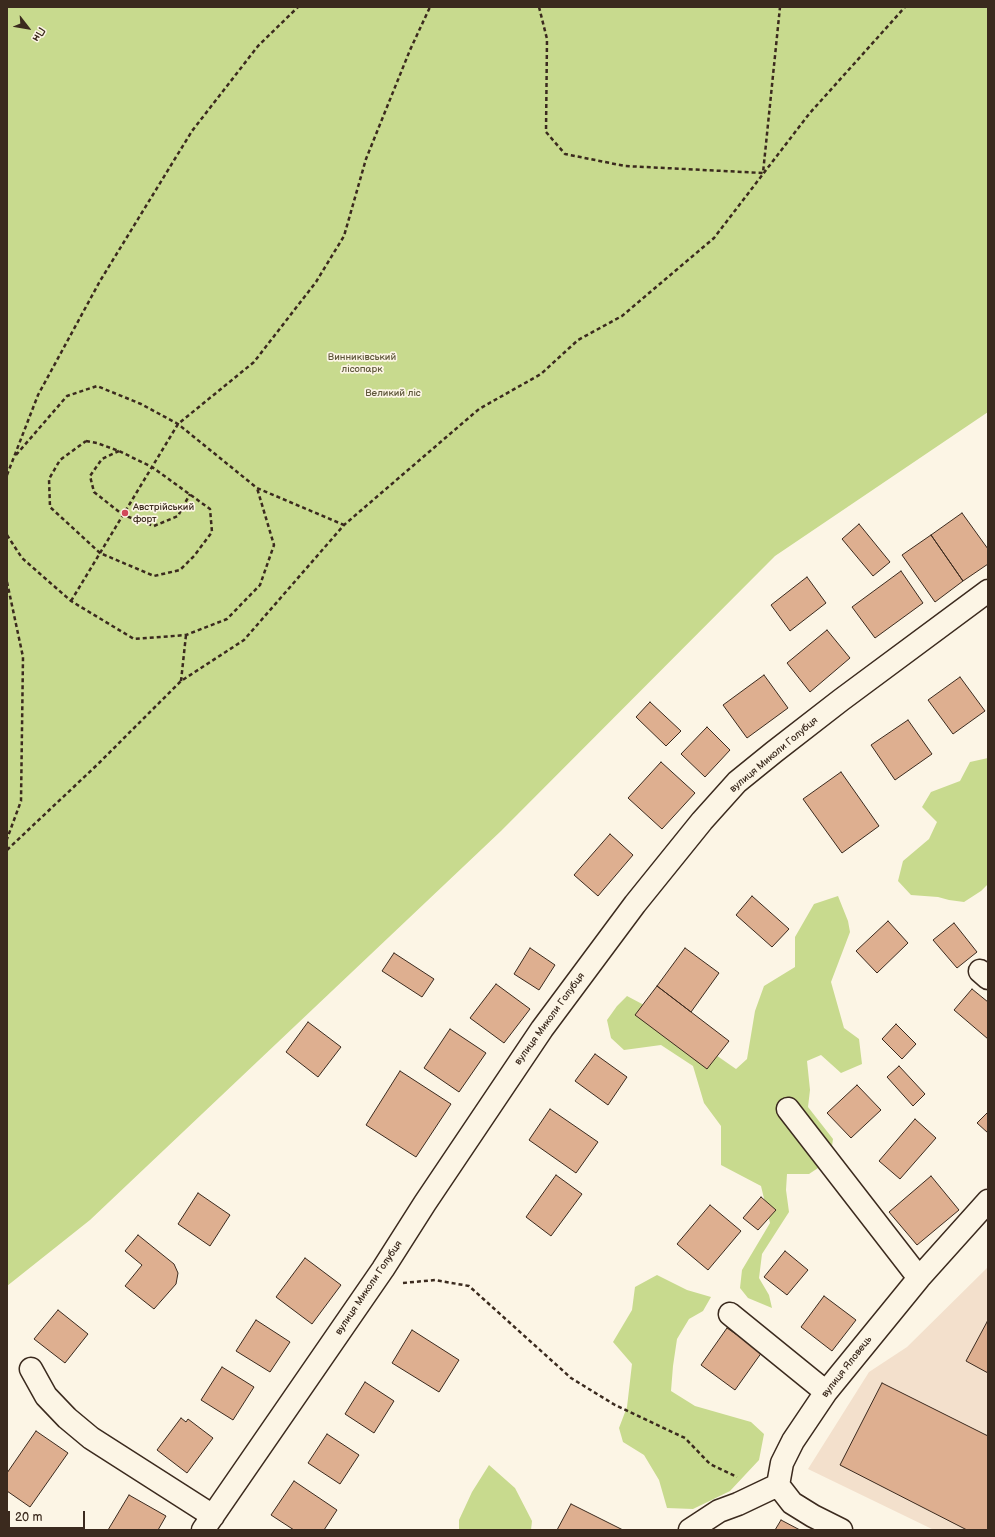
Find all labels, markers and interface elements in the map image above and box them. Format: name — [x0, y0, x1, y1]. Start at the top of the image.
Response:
north arrow — [8, 8, 48, 48]
text: Пн — [29, 25, 48, 44]
park label: Винниківський лісопарк — [328, 351, 396, 374]
park label: Великий ліс — [365, 387, 421, 399]
place label: Австрійський форт — [133, 501, 194, 524]
marker: Австрійський форт — [120, 508, 130, 518]
street label: вулиця Миколи Голубця — [728, 715, 820, 795]
street label: вулиця Миколи Голубця — [512, 970, 588, 1068]
street label: вулиця Миколи Голубця — [333, 1239, 405, 1337]
street label: вулиця Яловець — [819, 1334, 875, 1400]
scale bar — [10, 1503, 87, 1529]
text: 20 m — [15, 1510, 42, 1525]

